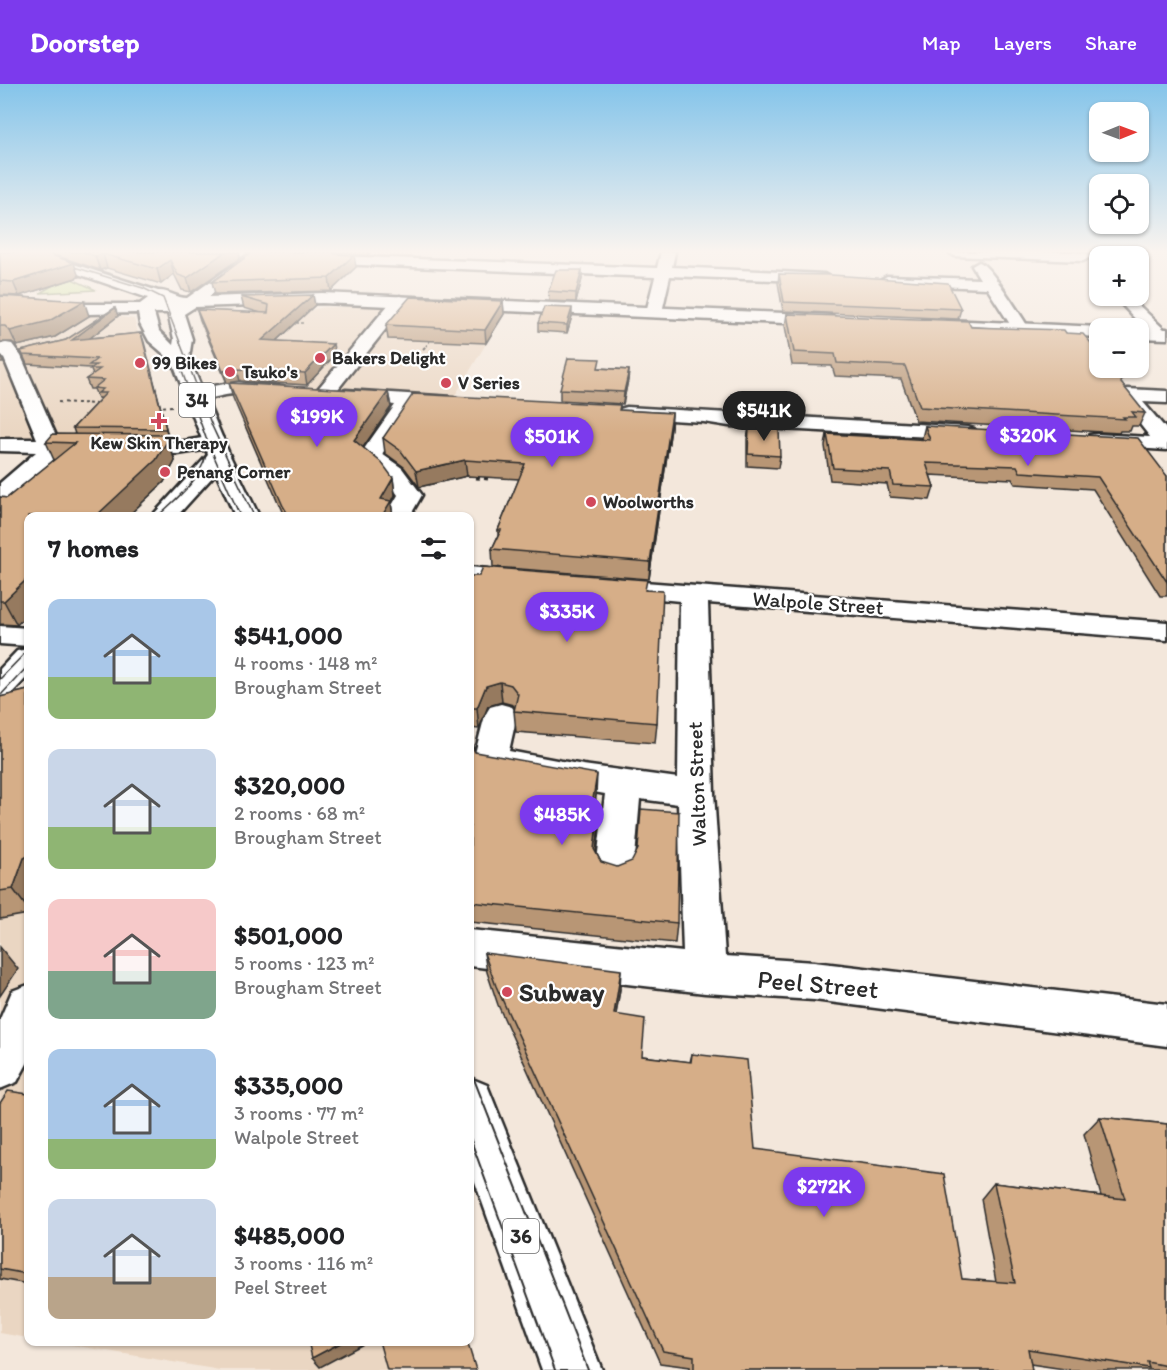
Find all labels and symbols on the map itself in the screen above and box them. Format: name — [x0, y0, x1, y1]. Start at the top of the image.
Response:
north arrow — [1089, 102, 1149, 162]
place label: Bakers Delight — [332, 347, 446, 369]
marker: Bakers Delight — [313, 351, 327, 365]
place label: 99 Bikes — [152, 352, 217, 374]
marker: 99 Bikes — [133, 356, 147, 370]
place label: Tsuko's — [241, 361, 298, 383]
marker: Tsuko's — [223, 365, 237, 379]
place label: V Series — [458, 372, 520, 394]
marker: V Series — [439, 376, 453, 390]
road number: 34 — [179, 383, 215, 417]
pin: $541K — [722, 391, 806, 442]
pin: $199K — [275, 397, 359, 448]
marker: Kew Skin Therapy — [150, 412, 168, 430]
pin: $320K — [986, 416, 1070, 467]
pin: $501K — [510, 417, 594, 468]
place label: Kew Skin Therapy — [90, 432, 228, 454]
place label: Penang Corner — [177, 461, 291, 483]
marker: Penang Corner — [158, 465, 172, 479]
place label: Woolworths — [603, 491, 694, 513]
marker: Woolworths — [584, 495, 598, 509]
street label: Walpole Street — [752, 585, 885, 620]
pin: $335K — [525, 592, 609, 643]
street label: Walton Street — [682, 721, 711, 847]
pin: $485K — [520, 795, 604, 846]
street label: Peel Street — [756, 963, 880, 1005]
place label: Subway — [519, 976, 605, 1008]
marker: Subway — [500, 985, 514, 999]
pin: $272K — [782, 1167, 866, 1218]
road number: 36 — [503, 1219, 539, 1253]

